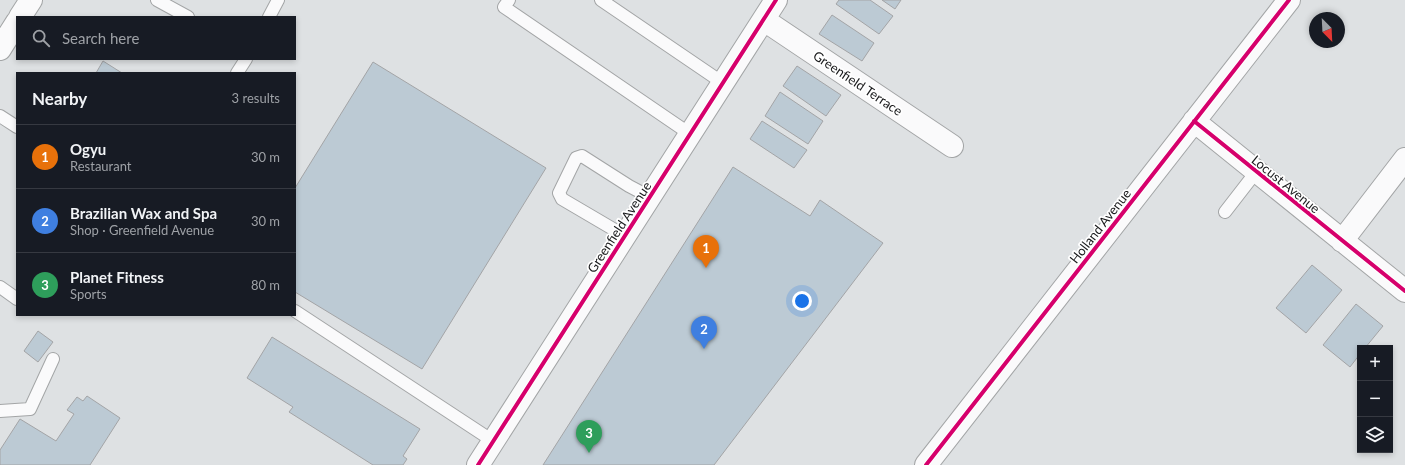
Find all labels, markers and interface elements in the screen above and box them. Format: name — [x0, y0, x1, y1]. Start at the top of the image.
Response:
north arrow — [1309, 12, 1345, 48]
search box — [16, 16, 296, 60]
icon: search — [30, 27, 52, 49]
text: Search here — [62, 29, 139, 47]
street label: Greenfield Terrace — [810, 47, 906, 119]
text: Nearby — [32, 88, 87, 109]
text: 3 results — [232, 90, 280, 106]
text: Ogyu — [70, 140, 106, 158]
text: 1 — [41, 149, 49, 165]
text: 30 m — [251, 149, 280, 165]
street label: Locust Avenue — [1249, 152, 1323, 216]
text: Restaurant — [70, 158, 132, 174]
street label: Greenfield Avenue — [584, 178, 654, 276]
street label: Holland Avenue — [1066, 185, 1134, 266]
text: Brazilian Wax and Spa — [70, 204, 217, 222]
text: 2 — [41, 213, 49, 229]
text: 30 m — [251, 213, 280, 229]
text: Shop · Greenfield Avenue — [70, 222, 214, 238]
pin: 1 — [693, 235, 719, 268]
text: Planet Fitness — [70, 268, 164, 286]
text: 3 — [41, 277, 49, 293]
text: 80 m — [251, 277, 280, 293]
text: Sports — [70, 286, 107, 302]
your location — [792, 291, 812, 311]
pin: 2 — [691, 316, 717, 349]
map controls — [1357, 345, 1393, 453]
button: + — [1357, 345, 1393, 381]
button: − — [1357, 381, 1393, 417]
button: layers — [1357, 417, 1393, 453]
pin: 3 — [576, 420, 602, 453]

